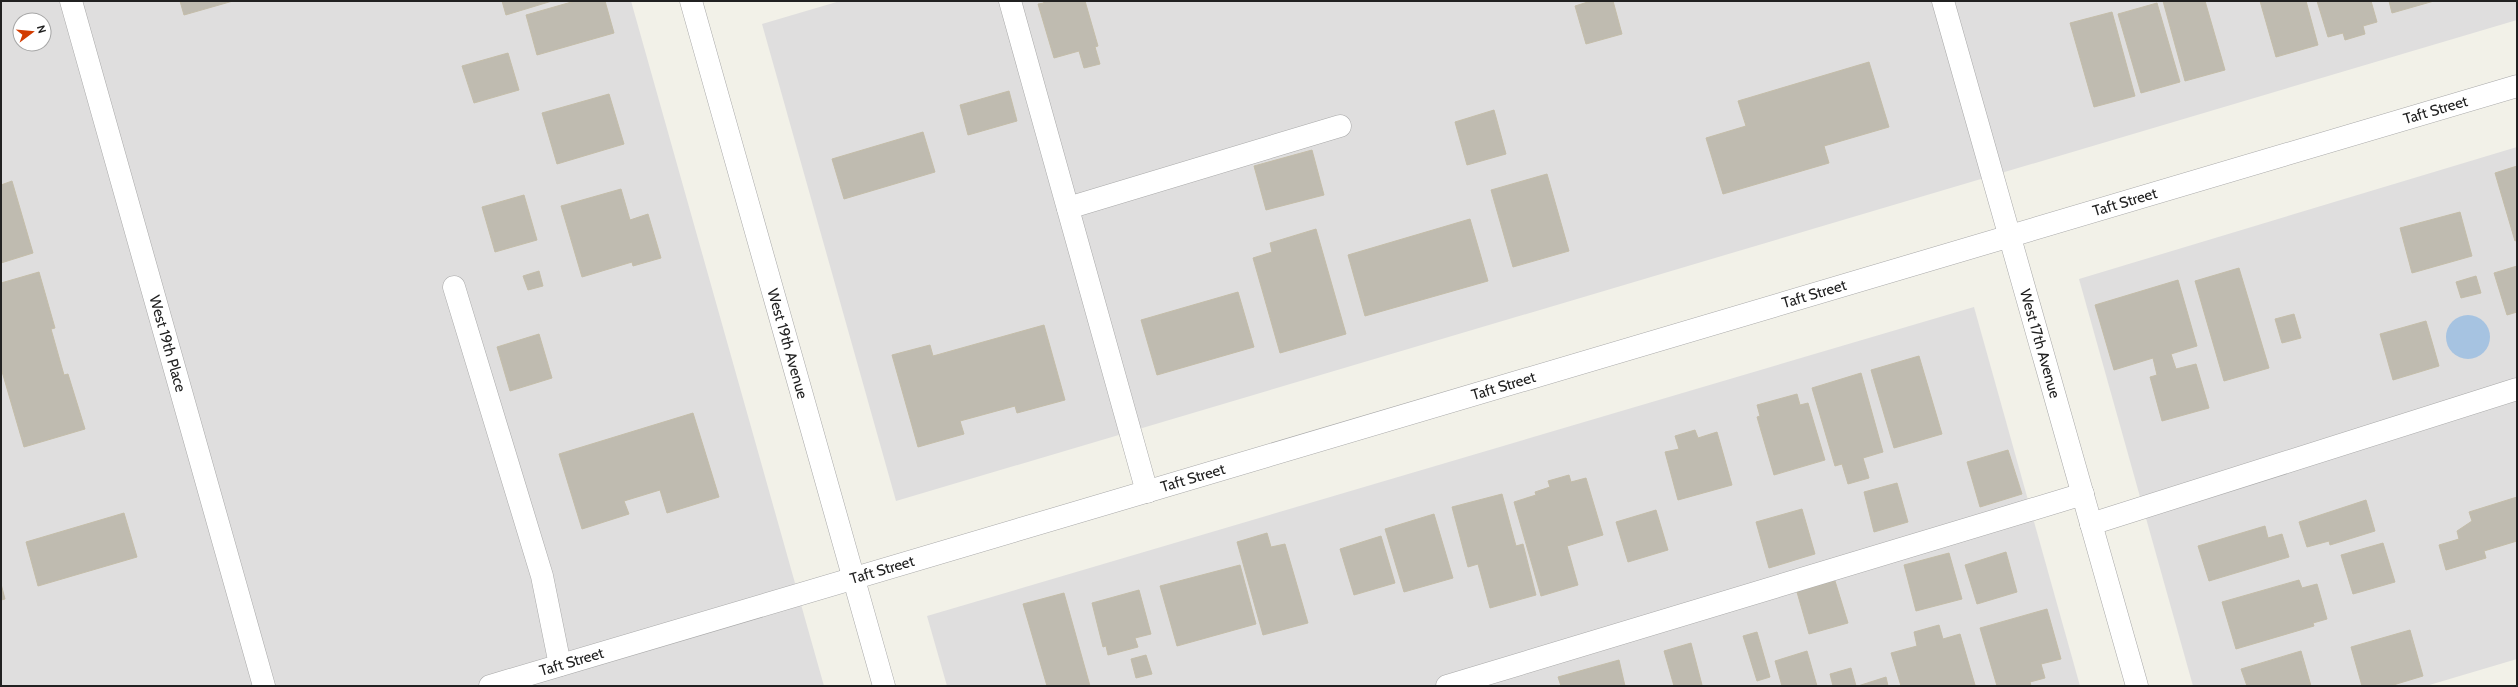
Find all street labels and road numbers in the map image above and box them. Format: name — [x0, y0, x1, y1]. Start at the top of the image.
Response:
street label: Taft Street — [2401, 92, 2470, 128]
street label: Taft Street — [2091, 184, 2159, 220]
street label: Taft Street — [1780, 276, 1849, 312]
street label: West 19th Avenue — [763, 287, 812, 401]
street label: West 17th Avenue — [2016, 287, 2064, 400]
street label: West 19th Place — [145, 293, 190, 394]
street label: Taft Street — [1469, 368, 1538, 404]
street label: Taft Street — [1159, 460, 1227, 496]
street label: Taft Street — [848, 552, 916, 588]
street label: Taft Street — [537, 644, 606, 680]

